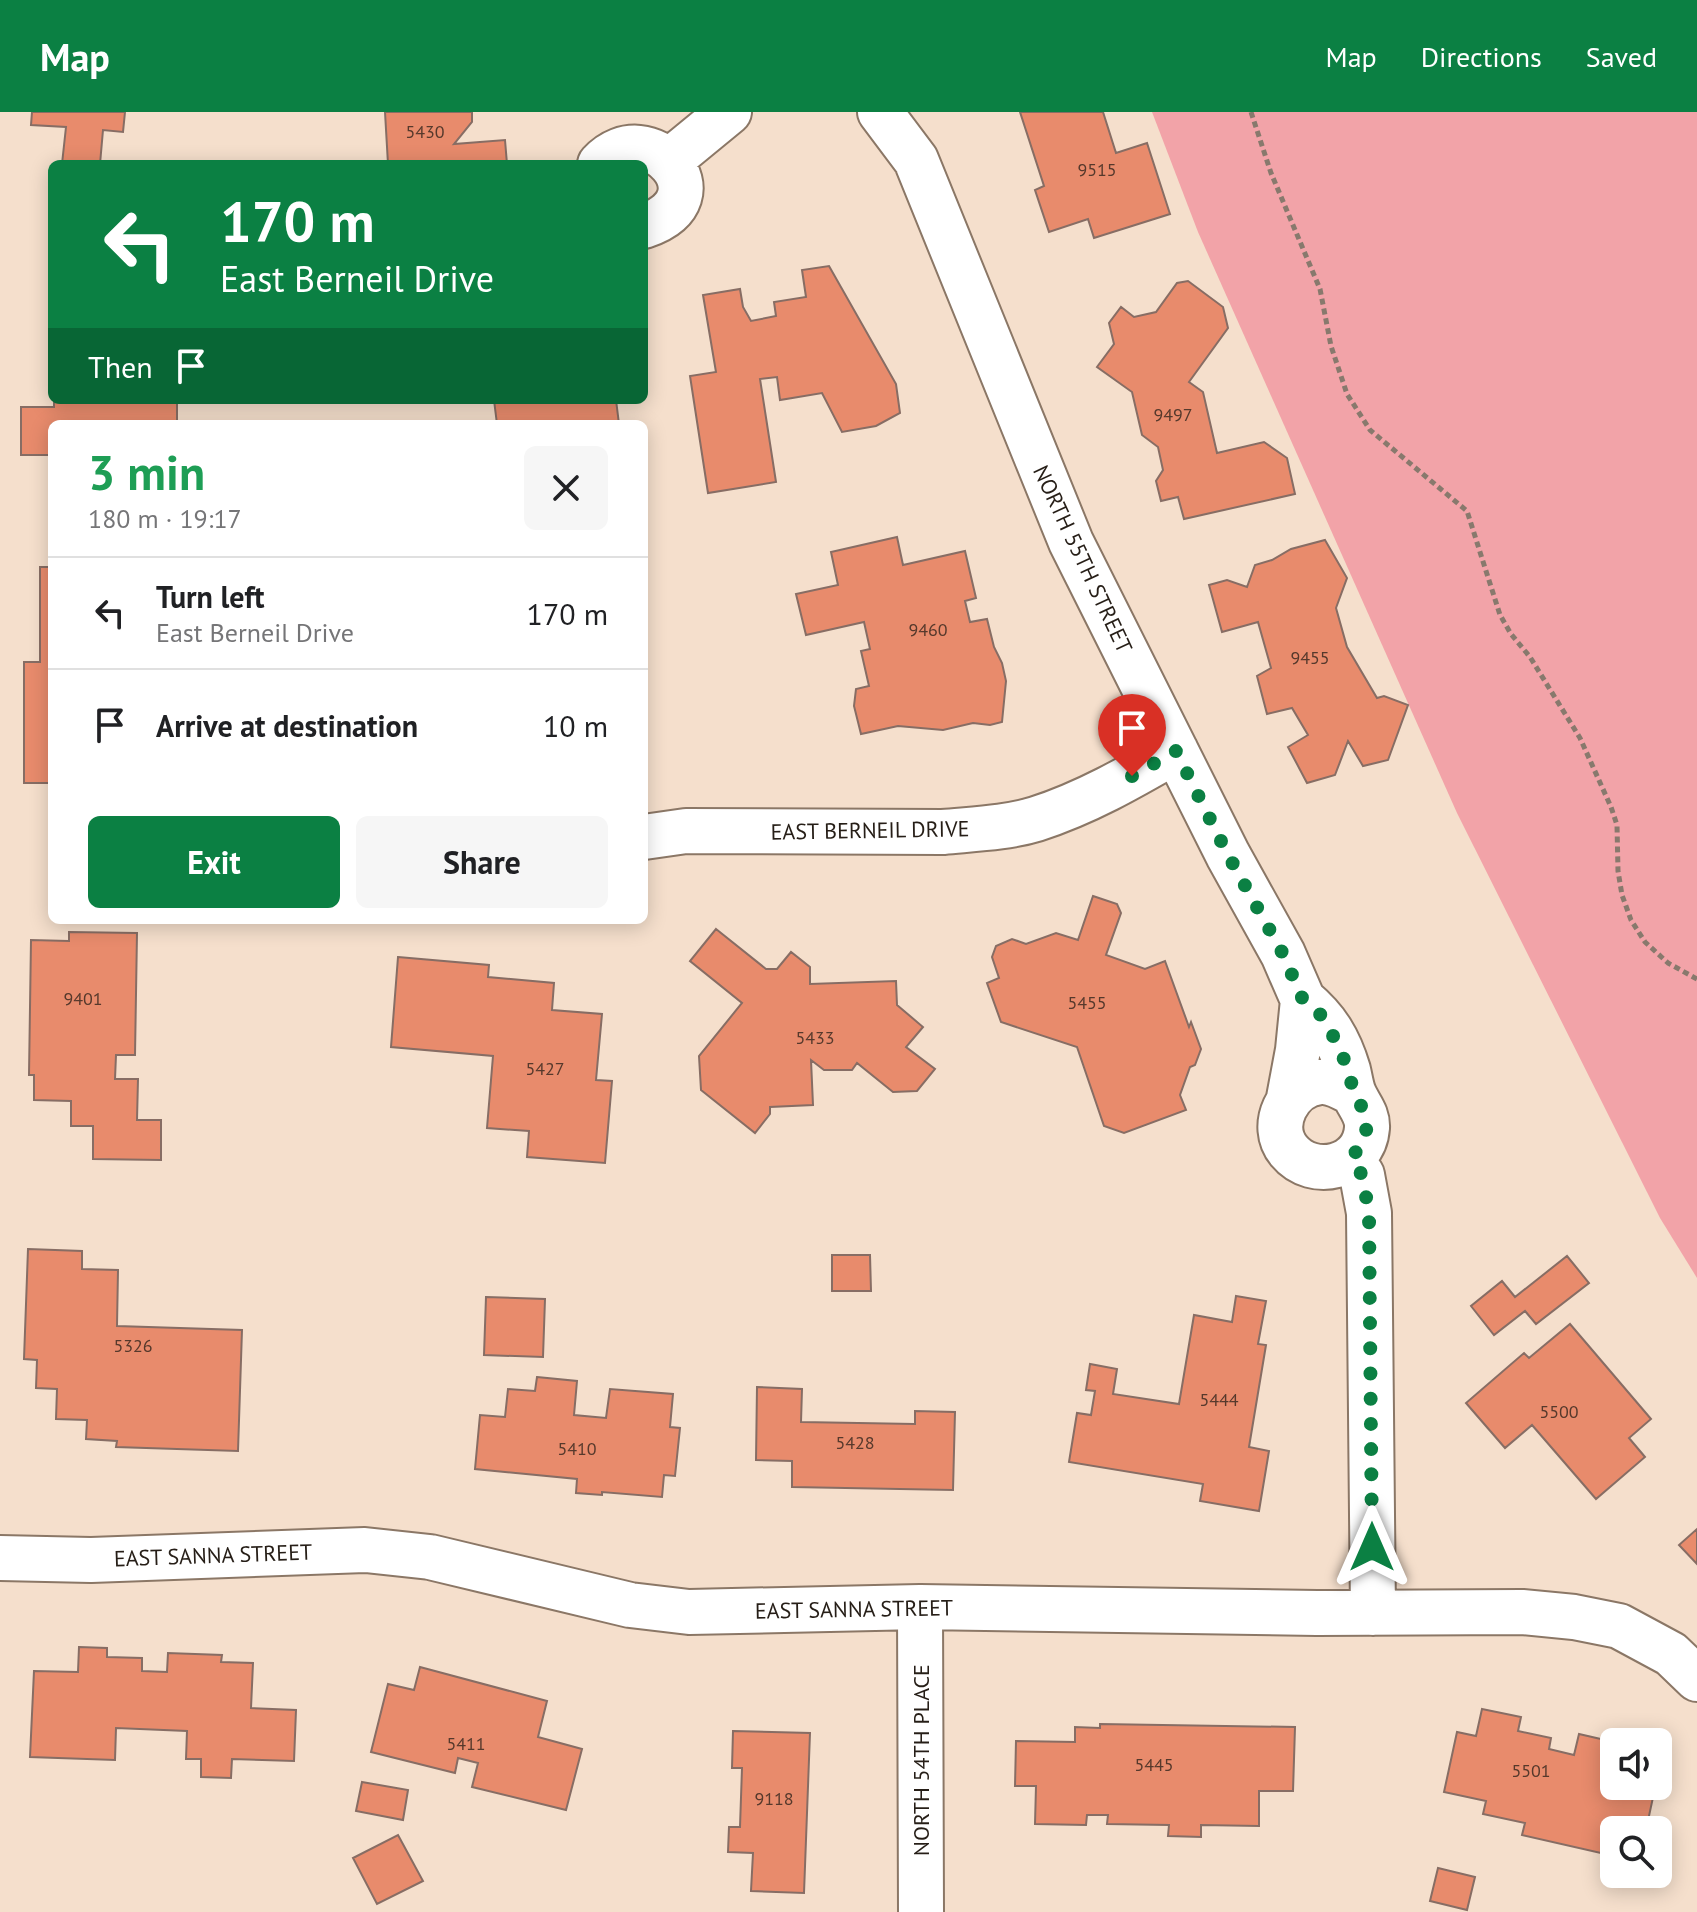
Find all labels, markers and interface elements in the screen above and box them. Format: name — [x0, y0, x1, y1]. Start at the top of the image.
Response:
text: Map — [40, 32, 110, 81]
text: Map — [1326, 38, 1377, 75]
text: Directions — [1421, 38, 1542, 75]
text: Saved — [1586, 38, 1657, 75]
house number: 5430 — [405, 120, 445, 143]
house number: 9515 — [1077, 158, 1117, 181]
text: 170 m — [220, 185, 375, 257]
icon: left — [88, 192, 192, 296]
text: East Berneil Drive — [220, 255, 494, 302]
icon: arrive — [169, 344, 213, 388]
text: Then — [88, 347, 153, 386]
house number: 9497 — [1153, 403, 1193, 426]
text: 3 min — [88, 441, 205, 503]
button: close — [524, 446, 608, 530]
street label: NORTH 55TH STREET — [1027, 461, 1139, 657]
text: 180 m · 19:17 — [88, 502, 242, 535]
text: Turn left — [156, 577, 264, 616]
icon: left — [88, 591, 132, 635]
text: 170 m — [527, 594, 608, 633]
text: East Berneil Drive — [156, 616, 354, 649]
house number: 9460 — [908, 618, 948, 641]
house number: 9455 — [1290, 646, 1330, 669]
pin — [1098, 694, 1166, 776]
icon: arrive — [88, 703, 132, 747]
text: Arrive at destination — [156, 706, 418, 745]
text: 10 m — [543, 706, 608, 745]
icon: arrive — [1110, 706, 1154, 750]
street label: EAST BERNEIL DRIVE — [770, 814, 970, 846]
button: Exit — [88, 816, 340, 908]
button: Share — [356, 816, 608, 908]
house number: 9401 — [63, 987, 103, 1010]
house number: 5455 — [1067, 991, 1107, 1014]
house number: 5433 — [795, 1026, 835, 1049]
house number: 5427 — [525, 1057, 565, 1080]
house number: 5326 — [113, 1334, 153, 1357]
house number: 5444 — [1199, 1388, 1239, 1411]
house number: 5500 — [1539, 1400, 1579, 1423]
house number: 5428 — [835, 1431, 875, 1454]
house number: 5410 — [557, 1437, 597, 1460]
position arrow — [1330, 1505, 1414, 1589]
street label: EAST SANNA STREET — [113, 1538, 313, 1572]
street label: EAST SANNA STREET — [755, 1593, 953, 1625]
street label: NORTH 54TH PLACE — [907, 1664, 935, 1856]
map controls — [1600, 1728, 1672, 1888]
button: sound — [1600, 1728, 1672, 1800]
house number: 5411 — [446, 1732, 486, 1755]
house number: 5445 — [1134, 1753, 1174, 1776]
house number: 5501 — [1511, 1759, 1551, 1782]
house number: 9118 — [754, 1787, 794, 1810]
button: search — [1600, 1816, 1672, 1888]

